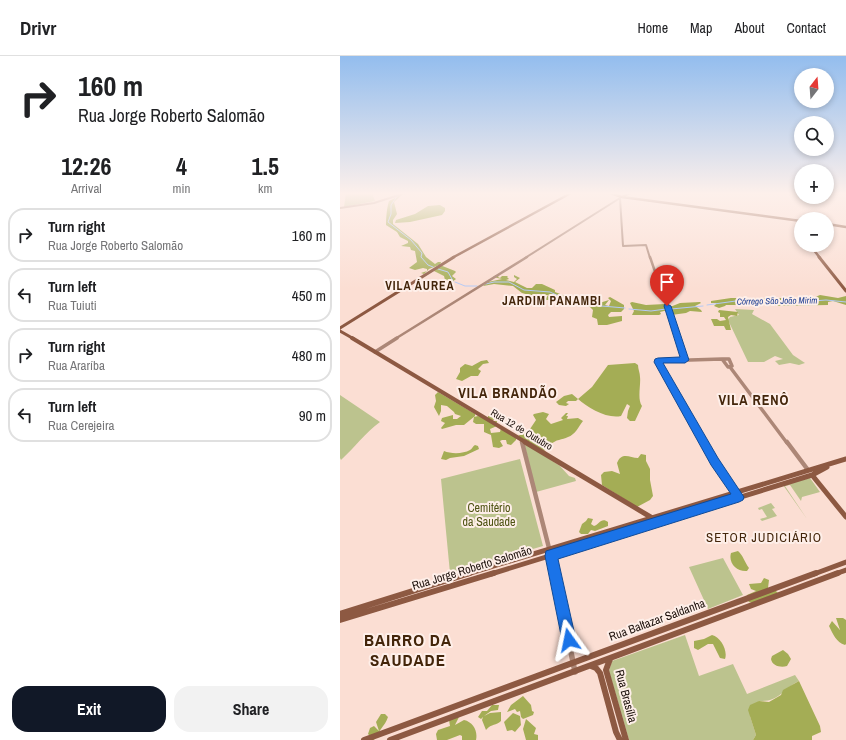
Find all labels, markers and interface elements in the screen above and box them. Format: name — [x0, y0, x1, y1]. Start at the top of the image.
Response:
text: Drivr — [20, 15, 56, 41]
text: Home — [637, 19, 668, 37]
text: Map — [690, 19, 712, 37]
text: About — [734, 19, 764, 37]
text: Contact — [786, 19, 826, 37]
text: 160 m — [78, 67, 143, 105]
north arrow — [794, 68, 834, 108]
map controls — [794, 68, 834, 252]
icon: right — [12, 72, 64, 124]
text: Rua Jorge Roberto Salomão — [78, 103, 265, 128]
button: search — [794, 116, 834, 156]
text: 12:26 — [61, 150, 111, 182]
text: 4 — [176, 150, 187, 182]
text: 1.5 — [251, 150, 279, 182]
button: + — [794, 164, 834, 204]
text: Arrival — [71, 180, 102, 197]
text: min — [173, 180, 190, 197]
text: km — [258, 180, 272, 197]
button: − — [794, 212, 834, 252]
text: Turn right — [48, 216, 105, 237]
icon: right — [14, 224, 36, 246]
text: 160 m — [292, 225, 326, 246]
text: Rua Jorge Roberto Salomão — [48, 237, 183, 254]
pin — [650, 265, 684, 306]
icon: arrive — [656, 271, 678, 293]
text: Turn left — [48, 276, 96, 297]
district label: VILA ÁUREA — [385, 278, 455, 294]
icon: left — [14, 284, 36, 306]
text: 450 m — [292, 285, 326, 306]
district label: JARDIM PANAMBI — [502, 293, 602, 309]
water label: Córrego São João Mirim — [736, 294, 818, 308]
text: Rua Tuiuti — [48, 297, 97, 314]
text: Turn right — [48, 336, 105, 357]
icon: right — [14, 344, 36, 366]
text: 480 m — [292, 345, 326, 366]
text: Rua Araríba — [48, 357, 105, 374]
district label: VILA BRANDÃO — [458, 384, 558, 402]
district label: VILA RENÔ — [718, 391, 790, 409]
text: Turn left — [48, 396, 96, 417]
icon: left — [14, 404, 36, 426]
text: 90 m — [299, 405, 326, 426]
street label: Rua 12 de Outubro — [489, 406, 555, 453]
text: Rua Cerejeira — [48, 417, 114, 434]
park label: Cemitério da Saudade — [462, 500, 516, 530]
district label: SETOR JUDICIÁRIO — [706, 529, 822, 546]
street label: Rua Jorge Roberto Salomão — [410, 542, 534, 594]
street label: Rua Baltazar Saldanha — [607, 595, 708, 645]
position arrow — [548, 619, 590, 661]
district label: BAIRRO DA SAUDADE — [364, 628, 452, 671]
street label: Rua Brasília — [611, 668, 641, 725]
button: Exit — [12, 686, 166, 732]
button: Share — [174, 686, 328, 732]

